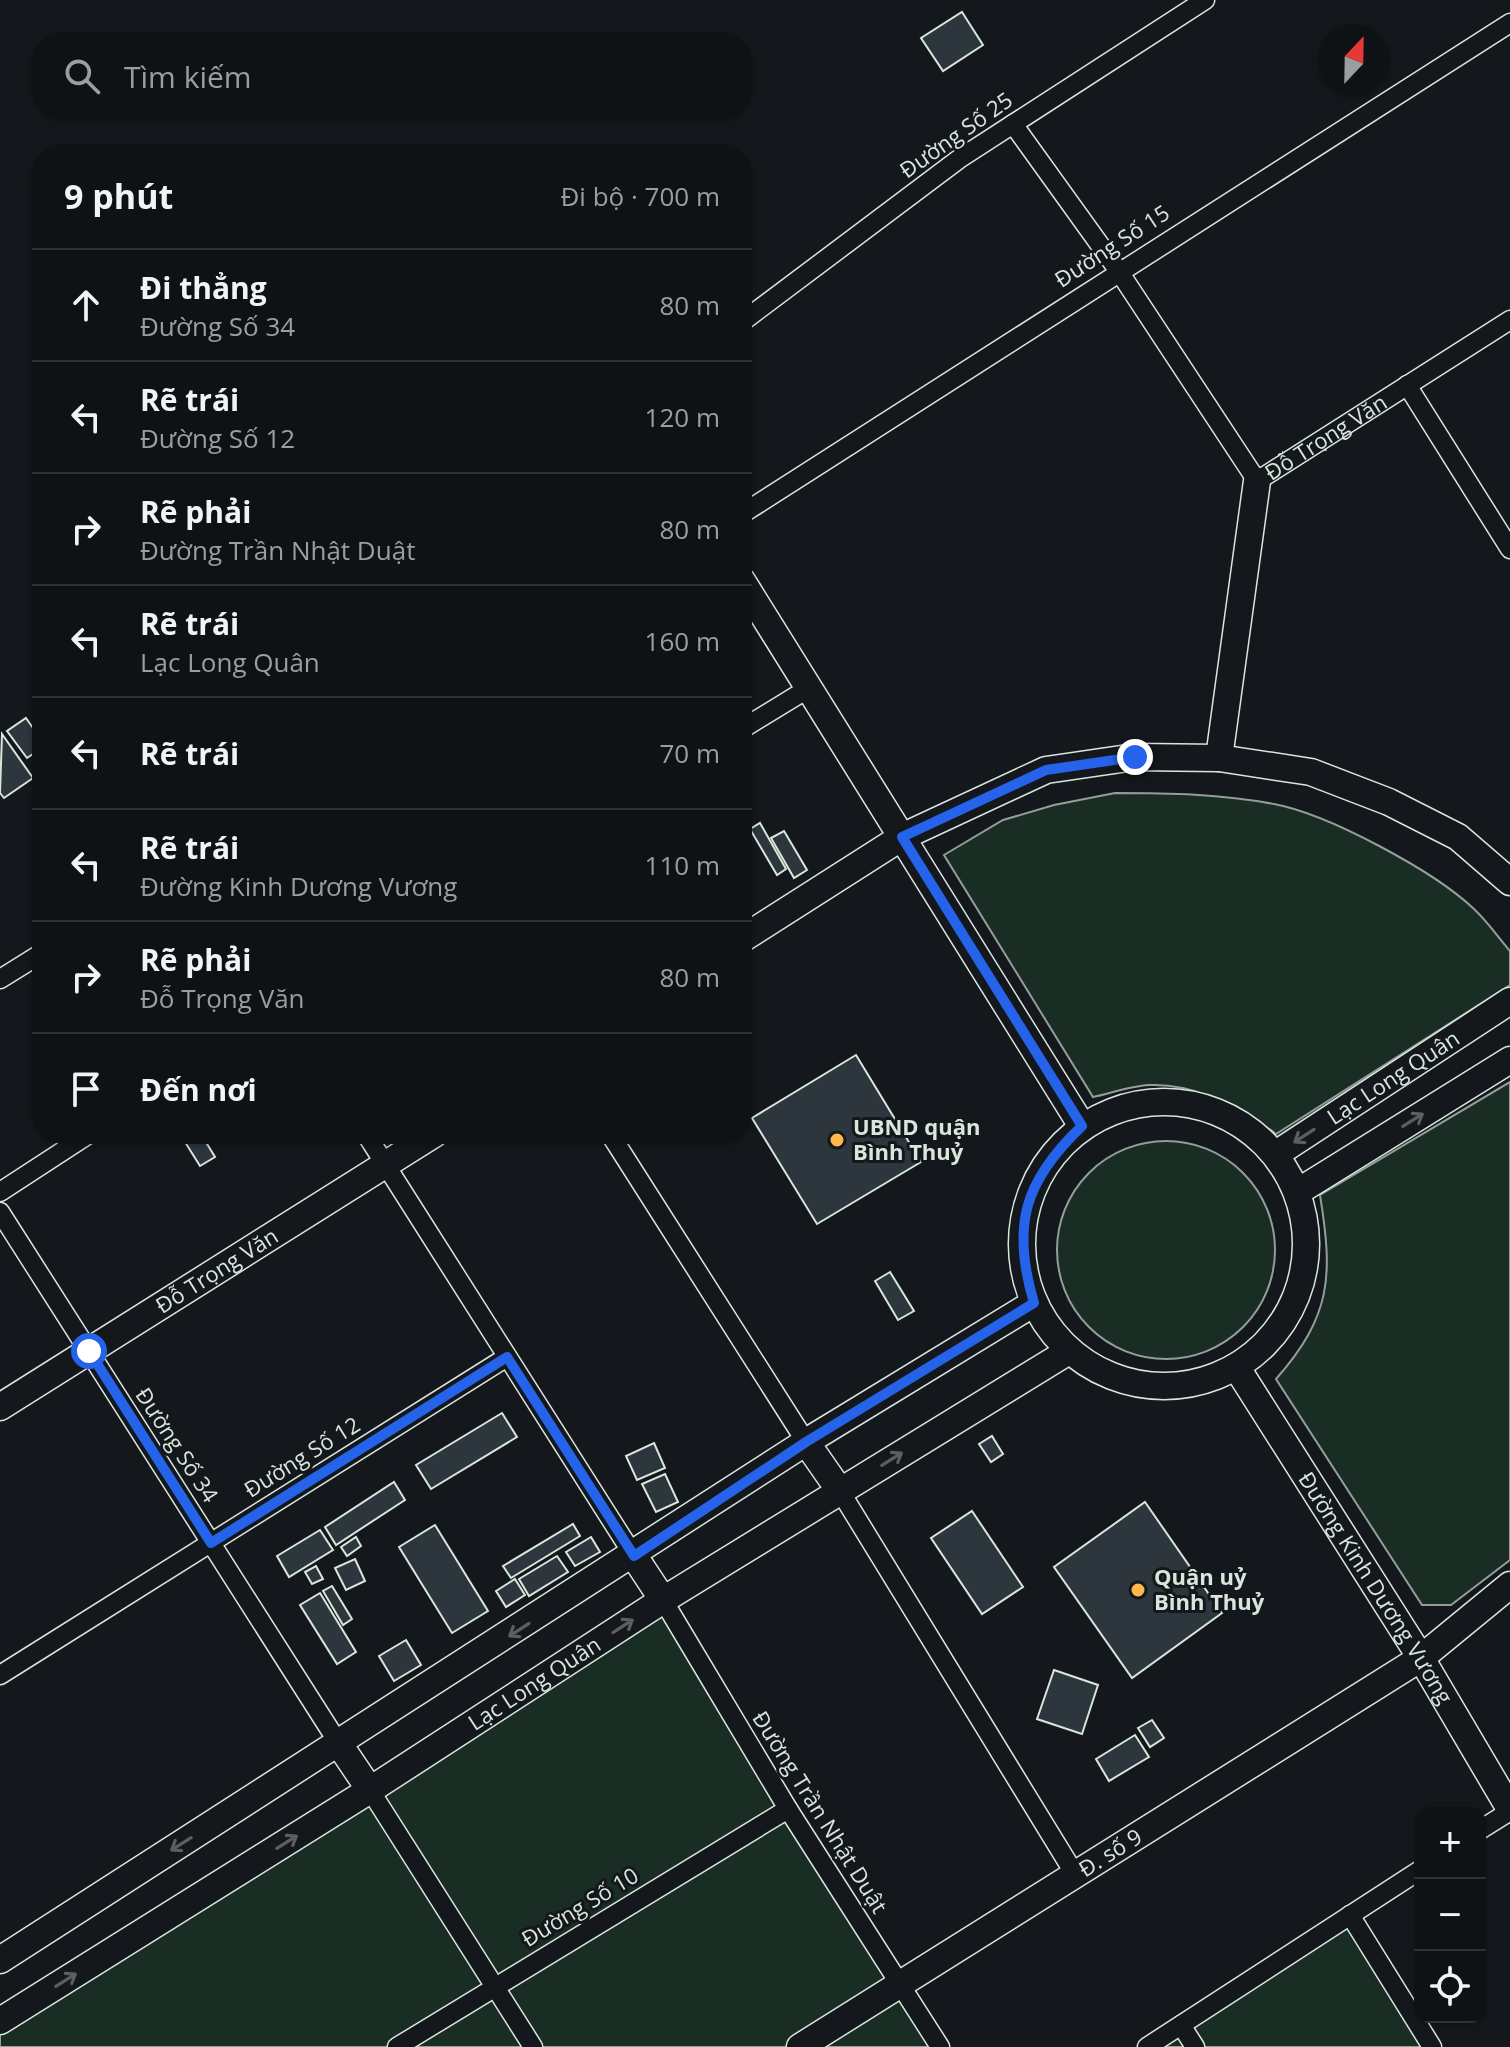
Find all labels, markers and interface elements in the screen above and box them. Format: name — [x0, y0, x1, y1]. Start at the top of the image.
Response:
north arrow — [1318, 24, 1390, 96]
search box — [32, 32, 752, 120]
icon: search — [60, 54, 104, 98]
text: Tìm kiếm — [124, 56, 252, 97]
street label: Đường Số 25 — [893, 84, 1018, 184]
text: 9 phút — [64, 173, 173, 219]
text: Đi bộ · 700 m — [561, 178, 720, 214]
street label: Đường Số 15 — [1048, 197, 1175, 294]
text: Đi thẳng — [140, 267, 267, 308]
icon: ahead — [64, 283, 108, 327]
text: 80 m — [659, 287, 720, 323]
text: Đường Số 34 — [140, 308, 295, 344]
text: Rẽ trái — [140, 379, 239, 420]
street label: Đỗ Trọng Văn — [1258, 386, 1392, 486]
icon: left — [64, 395, 108, 439]
text: 120 m — [645, 399, 720, 435]
text: Đường Số 12 — [140, 420, 295, 456]
text: Rẽ phải — [140, 491, 251, 532]
icon: right — [64, 507, 108, 551]
text: 80 m — [659, 511, 720, 547]
text: Đường Trần Nhật Duật — [140, 532, 415, 568]
text: Rẽ trái — [140, 603, 239, 644]
icon: left — [64, 619, 108, 663]
text: 160 m — [645, 623, 720, 659]
text: Lạc Long Quân — [140, 644, 320, 680]
icon: left — [64, 731, 108, 775]
text: Rẽ trái — [140, 733, 239, 774]
text: 70 m — [659, 735, 720, 771]
route end — [1117, 739, 1153, 775]
text: Rẽ trái — [140, 827, 239, 868]
icon: left — [64, 843, 108, 887]
text: 110 m — [645, 847, 720, 883]
text: Đường Kinh Dương Vương — [140, 868, 457, 904]
text: Rẽ phải — [140, 939, 251, 980]
icon: right — [64, 955, 108, 999]
text: 80 m — [659, 959, 720, 995]
text: Đỗ Trọng Văn — [140, 980, 305, 1016]
street label: Lạc Long Quân — [1321, 1022, 1465, 1131]
icon: arrive — [64, 1067, 108, 1111]
text: Đến nơi — [140, 1069, 257, 1110]
place label: UBND quận Bình Thuỷ — [853, 1111, 980, 1166]
one-way arrow — [1401, 1112, 1424, 1128]
one-way arrow — [1294, 1127, 1316, 1144]
marker: UBND quận Bình Thuỷ — [828, 1131, 846, 1149]
street label: Đỗ Trọng Văn — [149, 1220, 283, 1320]
route start — [71, 1333, 107, 1369]
street label: Đường Số 34 — [129, 1381, 226, 1508]
street label: Đường Số 12 — [238, 1409, 365, 1504]
one-way arrow — [880, 1451, 903, 1467]
street label: Đường Kinh Dương Vương — [1292, 1466, 1461, 1709]
place label: Quận uỷ Bình Thuỷ — [1154, 1561, 1265, 1616]
marker: Quận uỷ Bình Thuỷ — [1129, 1581, 1147, 1599]
one-way arrow — [612, 1617, 634, 1634]
one-way arrow — [508, 1621, 530, 1638]
street label: Lạc Long Quân — [462, 1629, 606, 1737]
street label: Đường Trần Nhật Duật — [746, 1705, 895, 1918]
map controls — [1414, 1807, 1486, 2023]
button: + — [1414, 1807, 1486, 1879]
street label: Đ. số 9 — [1072, 1821, 1147, 1883]
one-way arrow — [275, 1834, 298, 1850]
one-way arrow — [170, 1837, 193, 1853]
street label: Đường Số 10 — [515, 1859, 643, 1953]
button: − — [1414, 1879, 1486, 1951]
button: locate — [1414, 1951, 1486, 2023]
one-way arrow — [54, 1971, 77, 1987]

